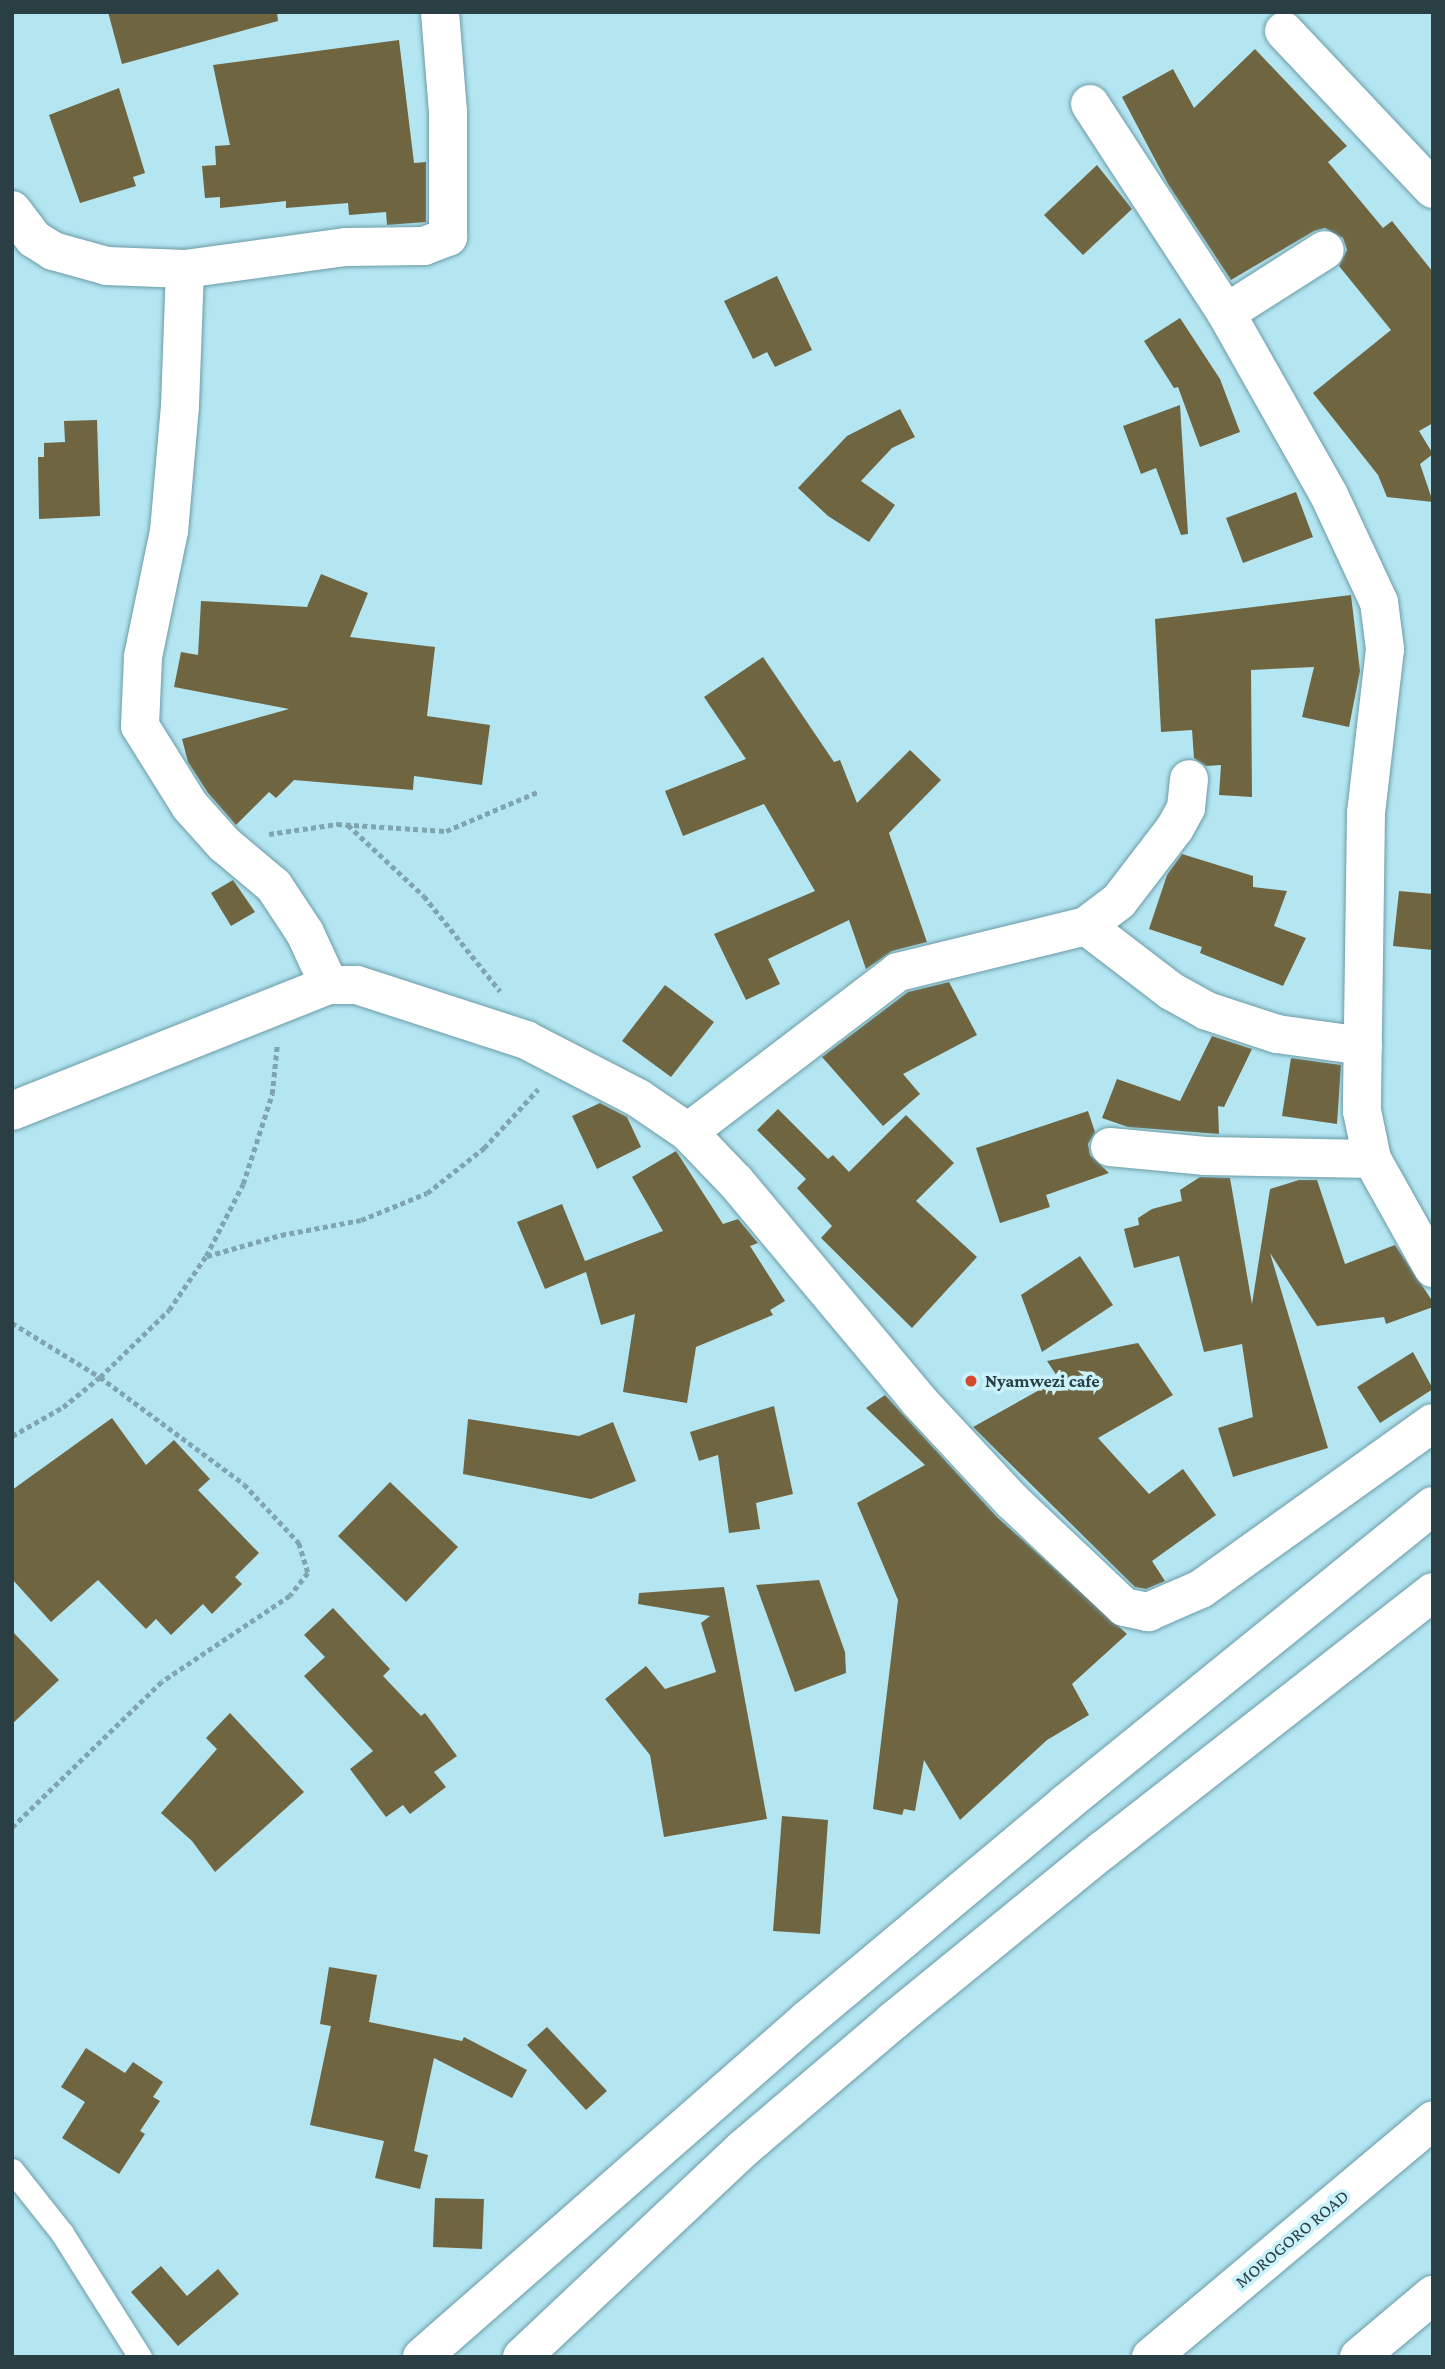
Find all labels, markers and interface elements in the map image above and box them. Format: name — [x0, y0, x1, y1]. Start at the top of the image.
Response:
place label: Nyamwezi cafe — [985, 1370, 1100, 1392]
marker: Nyamwezi cafe — [963, 1373, 979, 1389]
street label: MOROGORO ROAD — [1231, 2185, 1353, 2293]

